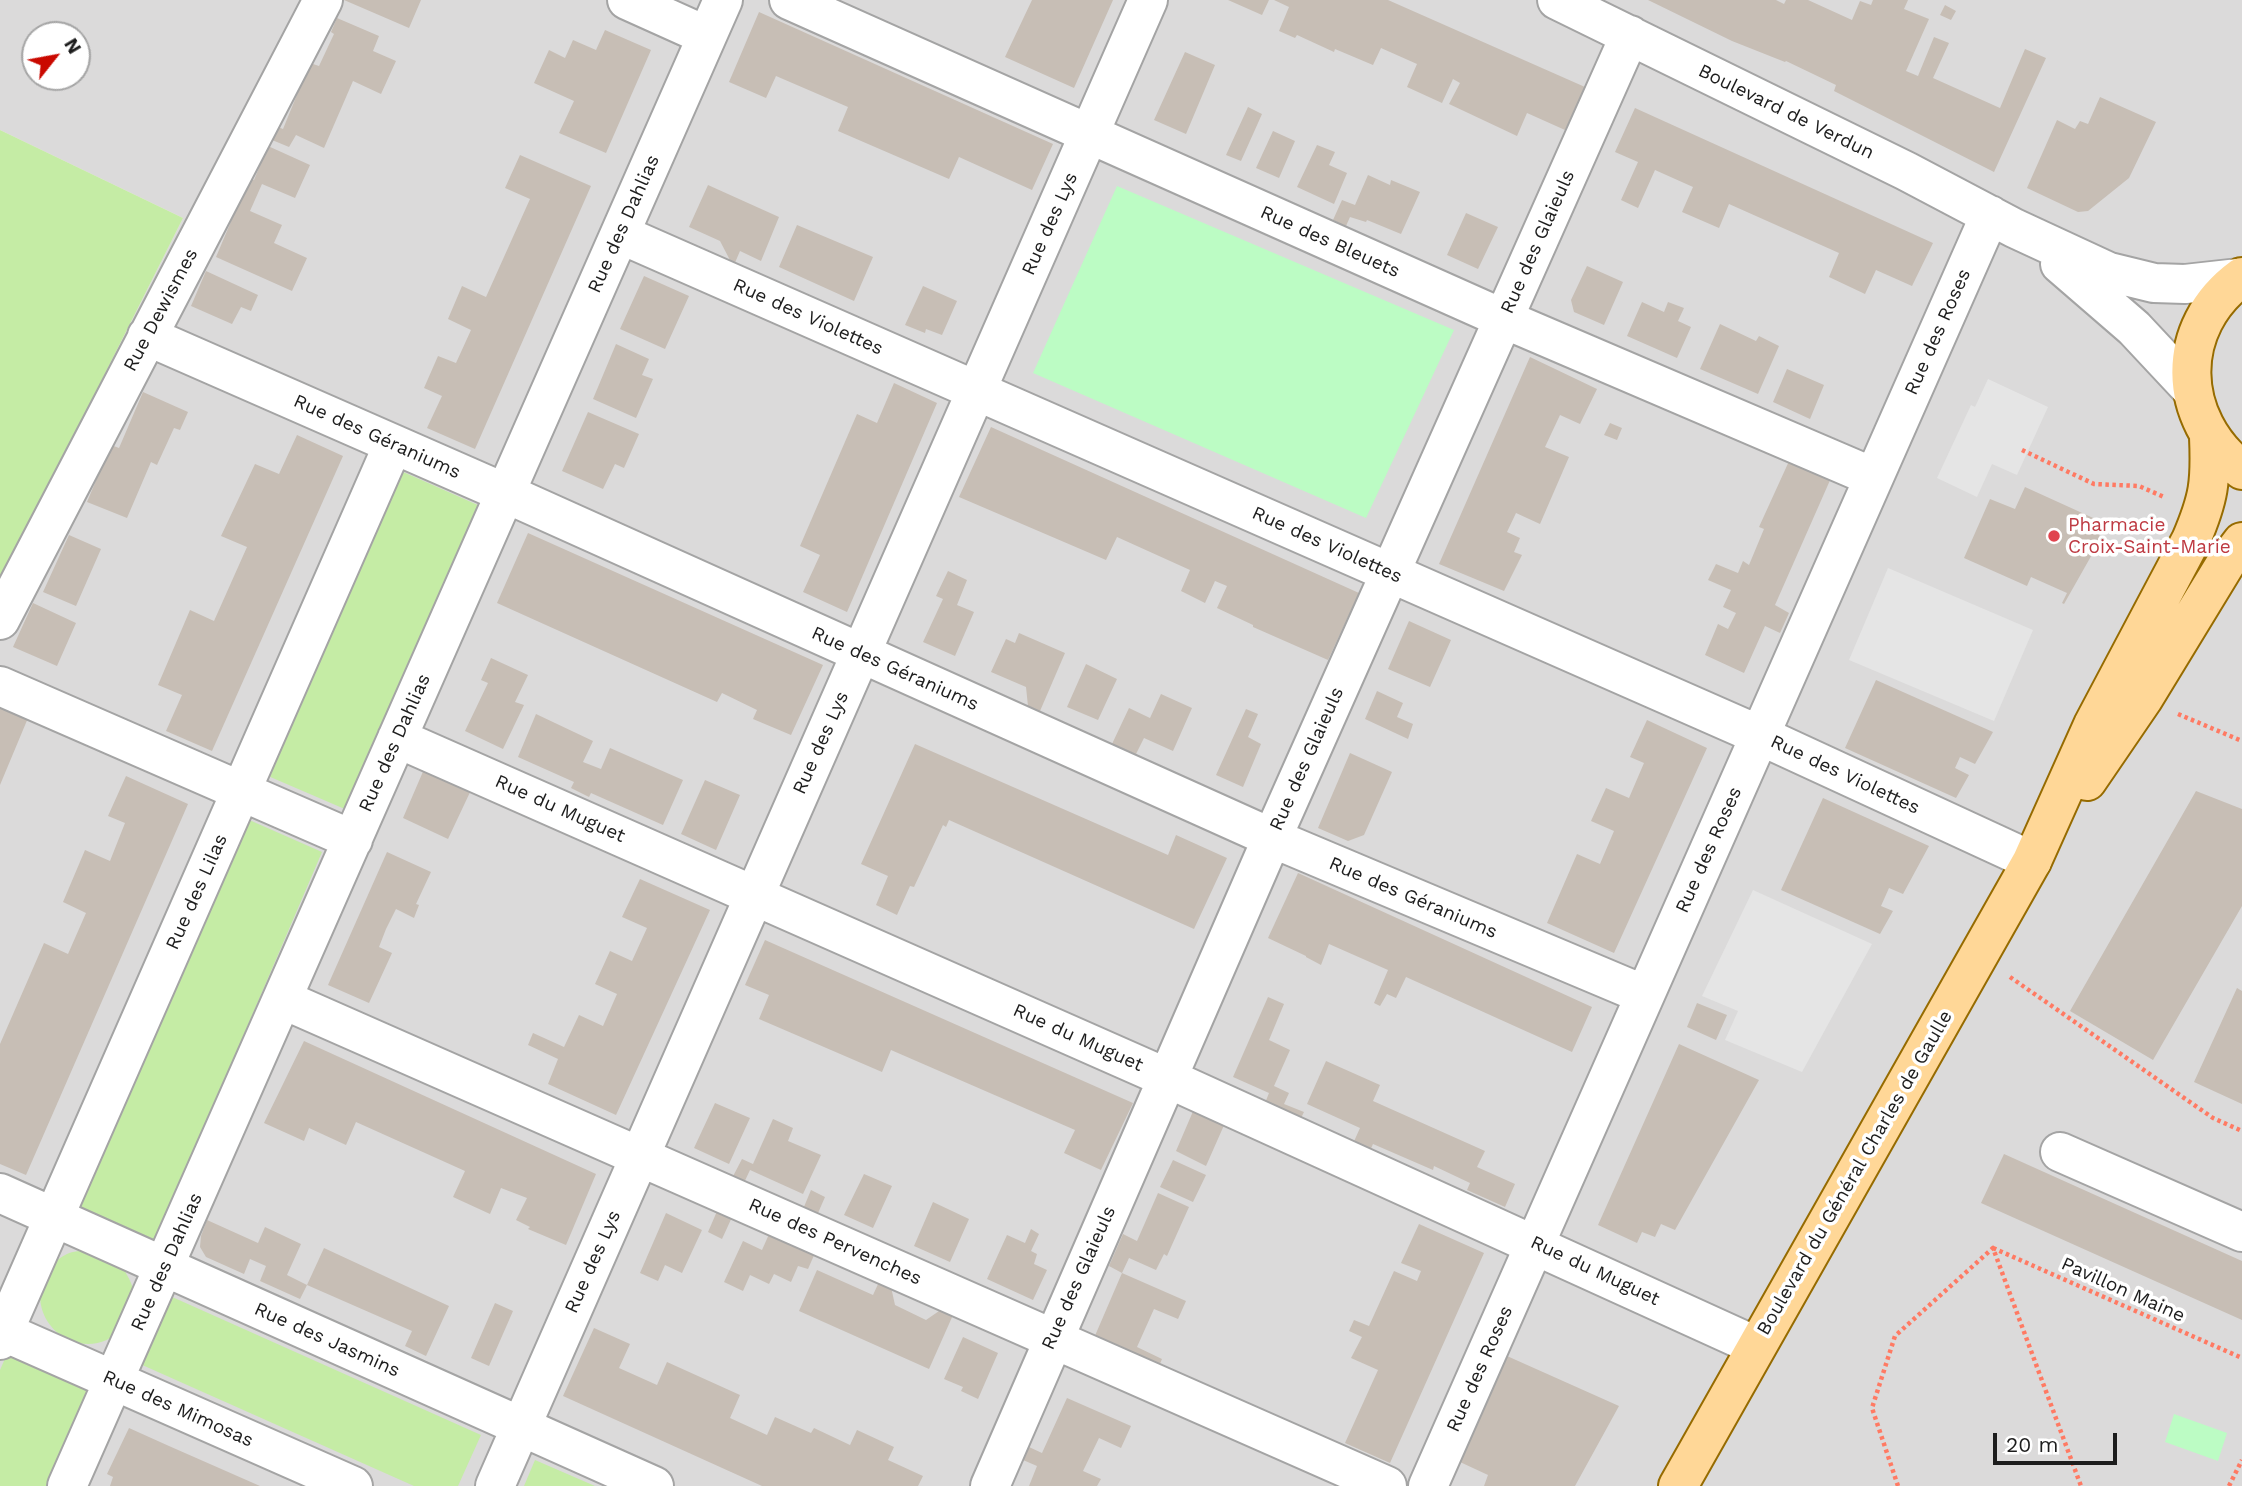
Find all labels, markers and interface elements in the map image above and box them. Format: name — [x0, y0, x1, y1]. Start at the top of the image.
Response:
north arrow — [21, 21, 91, 91]
text: N — [59, 34, 86, 58]
street label: Boulevard de Verdun — [1694, 59, 1878, 165]
street label: Rue des Dahlias — [583, 151, 665, 297]
street label: Rue des Glaieuls — [1496, 167, 1580, 317]
street label: Rue des Lys — [1017, 169, 1083, 279]
street label: Rue des Bleuets — [1257, 201, 1403, 283]
street label: Rue Dewismes — [119, 245, 203, 375]
street label: Rue des Roses — [1900, 265, 1976, 399]
street label: Rue des Violettes — [729, 274, 887, 360]
street label: Rue des Géraniums — [290, 390, 464, 484]
street label: Rue des Violettes — [1248, 502, 1406, 588]
place label: Pharmacie Croix-Saint-Marie — [2068, 514, 2231, 558]
marker: Pharmacie Croix-Saint-Marie — [2046, 528, 2062, 544]
street label: Rue des Géraniums — [808, 622, 982, 716]
street label: Rue des Dahlias — [354, 670, 436, 816]
street label: Rue des Glaieuls — [1265, 684, 1349, 834]
street label: Rue des Lys — [788, 688, 854, 798]
street label: Rue des Violettes — [1767, 730, 1923, 820]
street label: Rue du Muguet — [491, 770, 629, 848]
street label: Rue des Roses — [1671, 783, 1747, 917]
street label: Rue des Lilas — [161, 831, 233, 953]
street label: Rue des Géraniums — [1325, 852, 1501, 944]
street label: Rue du Muguet — [1009, 999, 1147, 1077]
street label: Boulevard du Général Charles de Gaulle — [1752, 1007, 1958, 1339]
street label: Rue des Dahlias — [126, 1189, 208, 1335]
street label: Rue des Pervenches — [745, 1194, 925, 1290]
street label: Rue des Glaieuls — [1037, 1203, 1121, 1353]
street label: Rue des Lys — [560, 1207, 626, 1317]
street label: Rue du Muguet — [1527, 1231, 1663, 1311]
street label: Pavillon Maine — [2058, 1253, 2188, 1327]
street label: Rue des Jasmins — [251, 1298, 403, 1382]
street label: Rue des Roses — [1442, 1302, 1518, 1436]
street label: Rue des Mimosas — [99, 1366, 257, 1452]
scale bar — [1997, 1420, 2121, 1464]
text: 20 m — [2006, 1432, 2058, 1457]

